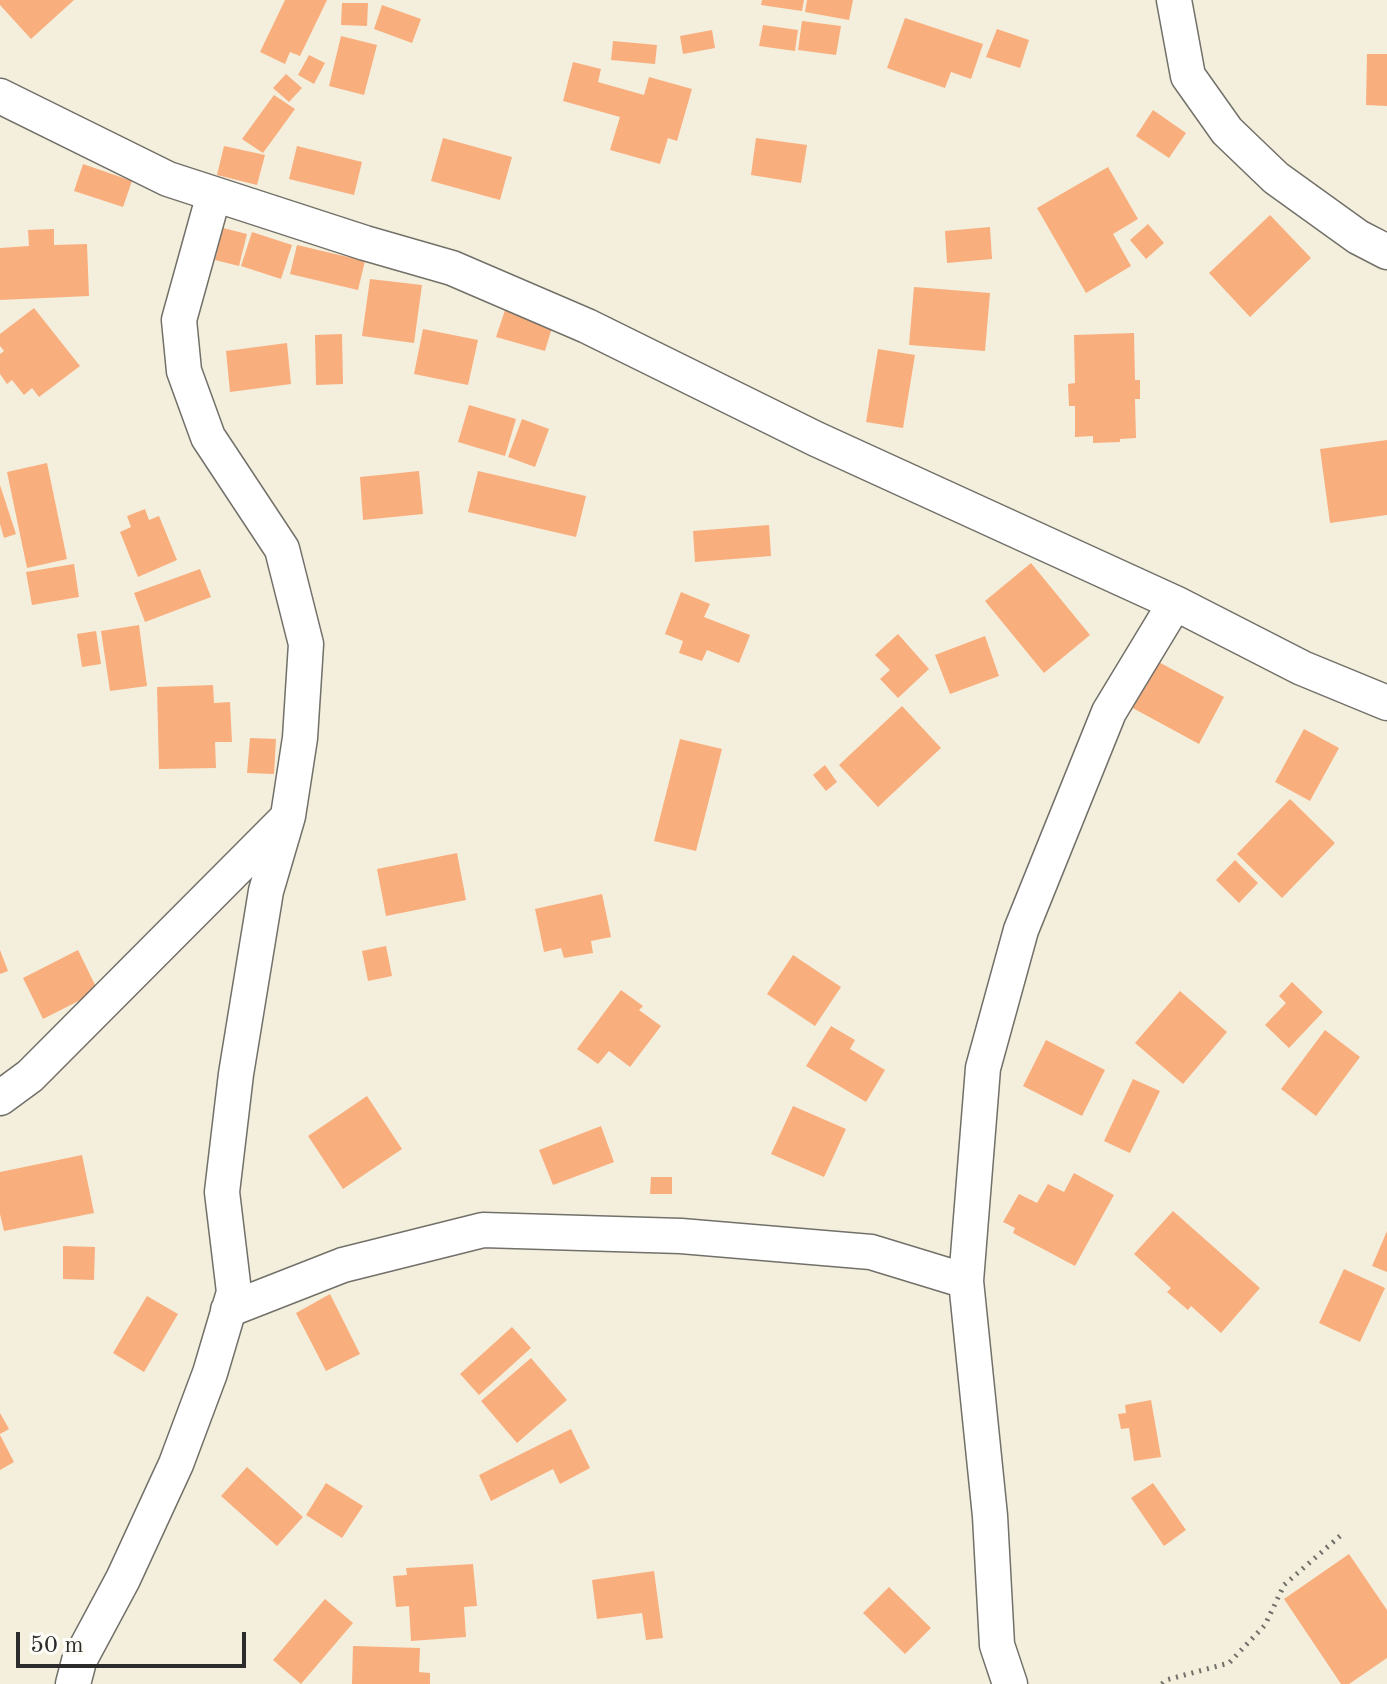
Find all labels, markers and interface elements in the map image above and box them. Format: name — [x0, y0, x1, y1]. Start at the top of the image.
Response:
scale bar — [20, 1616, 250, 1666]
text: 50 m — [30, 1634, 84, 1658]

